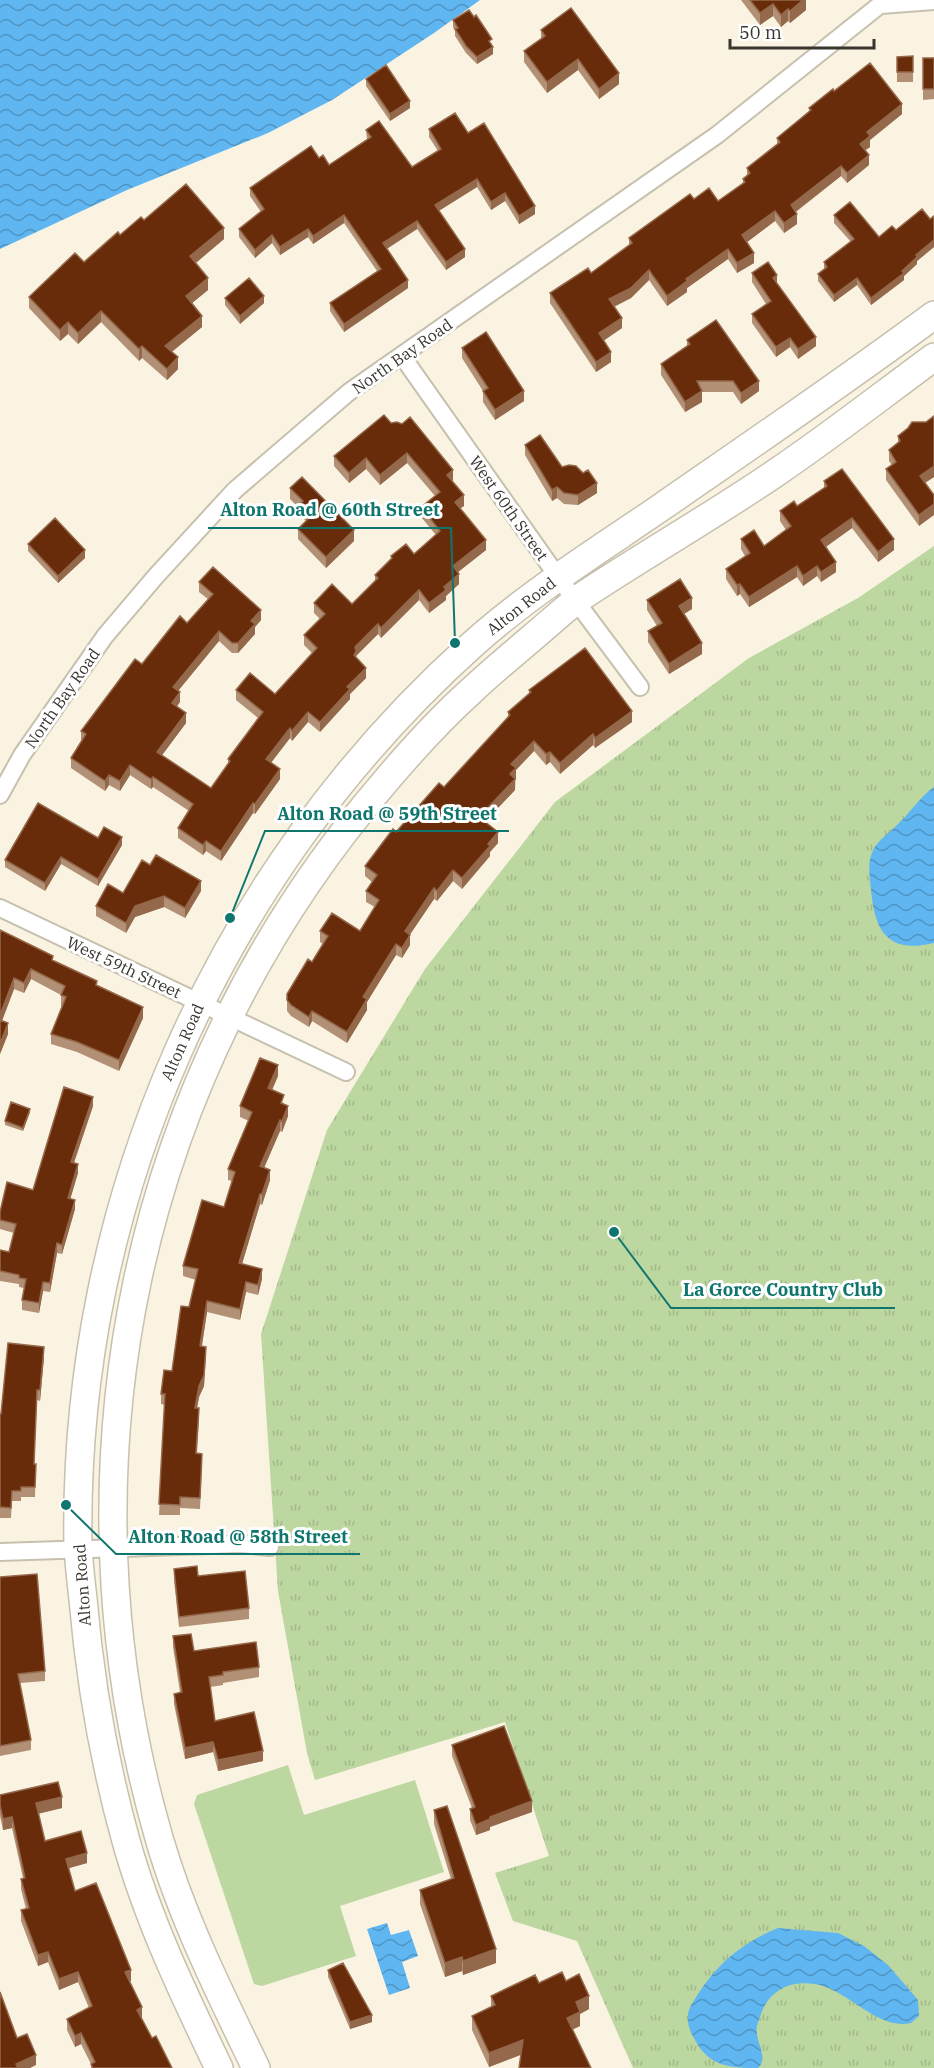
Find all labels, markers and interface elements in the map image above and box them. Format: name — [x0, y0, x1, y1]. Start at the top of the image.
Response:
scale bar — [730, 12, 874, 50]
text: 50 m — [739, 21, 782, 44]
street label: North Bay Road — [348, 314, 456, 398]
street label: West 60th Street — [465, 452, 553, 565]
callout: Alton Road @ 60th Street — [208, 492, 451, 528]
text: Alton Road @ 60th Street — [220, 498, 440, 521]
street label: Alton Road — [482, 573, 560, 639]
street label: North Bay Road — [20, 644, 104, 752]
callout: Alton Road @ 59th Street — [265, 795, 509, 831]
text: Alton Road @ 59th Street — [277, 802, 497, 825]
street label: West 59th Street — [64, 932, 185, 1002]
street label: Alton Road — [156, 1000, 208, 1084]
callout: La Gorce Country Club — [671, 1272, 895, 1308]
text: La Gorce Country Club — [683, 1278, 883, 1301]
callout: Alton Road @ 58th Street — [116, 1518, 360, 1554]
text: Alton Road @ 58th Street — [128, 1525, 348, 1548]
street label: Alton Road — [69, 1543, 95, 1627]

